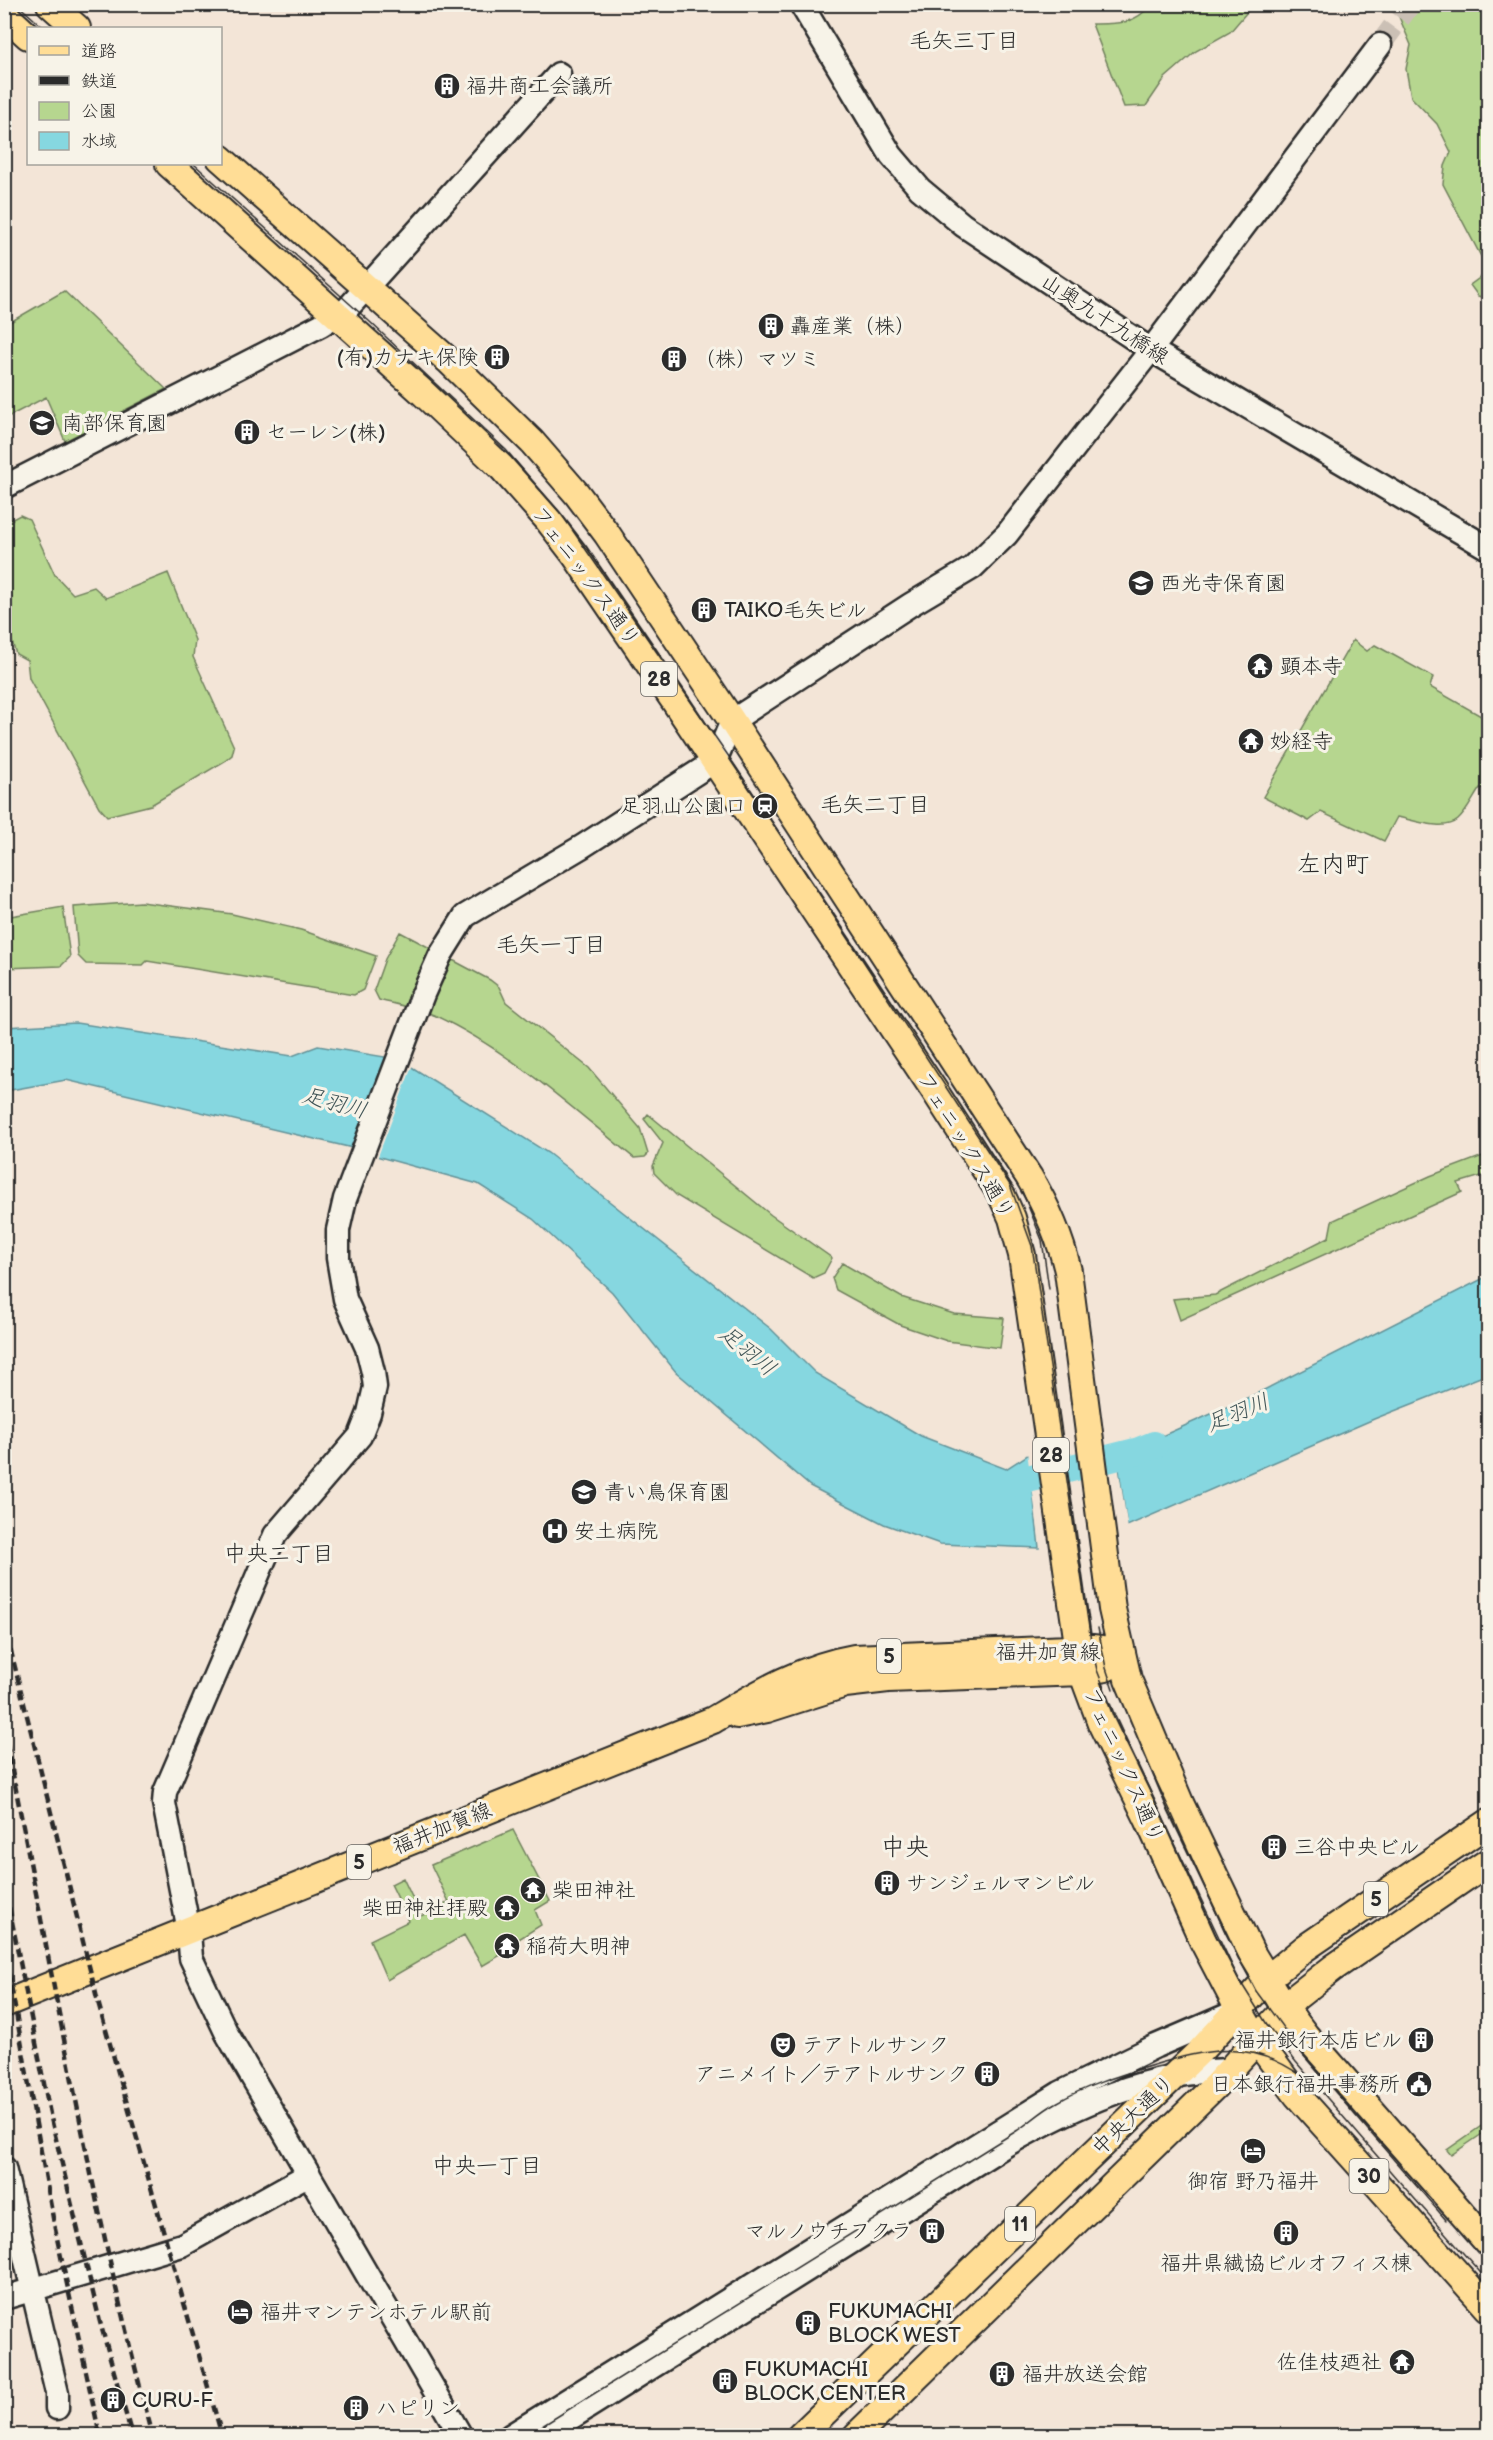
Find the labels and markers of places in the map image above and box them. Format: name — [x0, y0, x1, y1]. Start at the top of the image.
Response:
building icon: 福井商工会議所 — [432, 71, 462, 101]
place label: 福井商工会議所 — [466, 74, 613, 99]
building icon: 轟産業（株） — [756, 311, 786, 341]
place label: 轟産業（株） — [790, 314, 916, 339]
building icon: (有)カナキ保険 — [482, 342, 512, 372]
building icon: （株）マツミ — [659, 344, 689, 374]
place label: (有)カナキ保険 — [337, 345, 478, 370]
place label: （株）マツミ — [694, 347, 820, 372]
school or university icon: 南部保育園 — [27, 408, 57, 438]
place label: 南部保育園 — [62, 411, 167, 436]
building icon: セーレン(株) — [232, 417, 262, 447]
place label: セーレン(株) — [266, 420, 386, 445]
school or university icon: 西光寺保育園 — [1126, 568, 1156, 598]
place label: 西光寺保育園 — [1160, 571, 1286, 596]
building icon: TAIKO毛矢ビル — [689, 595, 719, 625]
place label: TAIKO毛矢ビル — [724, 598, 867, 623]
temple icon: 顕本寺 — [1245, 651, 1275, 681]
place label: 顕本寺 — [1280, 654, 1343, 679]
temple icon: 妙経寺 — [1236, 726, 1266, 756]
place label: 妙経寺 — [1270, 729, 1333, 754]
station icon: 足羽山公園口 — [750, 791, 780, 821]
place label: 足羽山公園口 — [620, 794, 746, 819]
school or university icon: 青い鳥保育園 — [569, 1477, 599, 1507]
place label: 青い鳥保育園 — [604, 1480, 730, 1505]
hospital icon: 安土病院 — [540, 1516, 570, 1546]
place label: 安土病院 — [574, 1519, 658, 1544]
building icon: 三谷中央ビル — [1259, 1832, 1289, 1862]
place label: 三谷中央ビル — [1294, 1835, 1420, 1860]
building icon: サンジェルマンビル — [872, 1868, 902, 1898]
place label: サンジェルマンビル — [906, 1871, 1095, 1896]
temple icon: 柴田神社 — [518, 1875, 548, 1905]
place label: 柴田神社 — [552, 1878, 636, 1903]
temple icon: 柴田神社拝殿 — [492, 1893, 522, 1923]
place label: 柴田神社拝殿 — [362, 1896, 488, 1921]
temple icon: 稲荷大明神 — [492, 1931, 522, 1961]
place label: 稲荷大明神 — [526, 1934, 631, 1959]
building icon: 福井銀行本店ビル — [1406, 2025, 1436, 2055]
place label: 福井銀行本店ビル — [1234, 2028, 1402, 2053]
theatre icon: テアトルサンク — [768, 2030, 798, 2060]
place label: テアトルサンク — [802, 2033, 949, 2058]
building icon: アニメイト／テアトルサンク — [972, 2059, 1002, 2089]
place label: アニメイト／テアトルサンク — [695, 2062, 968, 2087]
public building icon: 日本銀行福井事務所 — [1404, 2069, 1434, 2099]
place label: 日本銀行福井事務所 — [1211, 2072, 1400, 2097]
hotel icon: 御宿 野乃福井 — [1238, 2136, 1268, 2166]
place label: 御宿 野乃福井 — [1187, 2169, 1319, 2194]
building icon: マルノウチフクラ — [917, 2216, 947, 2246]
building icon: 福井県繊協ビルオフィス棟 — [1271, 2218, 1301, 2248]
place label: マルノウチフクラ — [745, 2219, 912, 2244]
place label: 福井県繊協ビルオフィス棟 — [1160, 2251, 1412, 2276]
hotel icon: 福井マンテンホテル駅前 — [225, 2297, 255, 2327]
place label: FUKUMACHI BLOCK WEST — [828, 2299, 961, 2348]
place label: 福井マンテンホテル駅前 — [260, 2300, 491, 2325]
building icon: FUKUMACHI BLOCK WEST — [793, 2308, 823, 2338]
temple icon: 佐佳枝廼社 — [1387, 2347, 1417, 2377]
place label: 佐佳枝廼社 — [1277, 2350, 1382, 2375]
place label: FUKUMACHI BLOCK CENTER — [744, 2357, 906, 2406]
building icon: 福井放送会館 — [987, 2359, 1017, 2389]
place label: 福井放送会館 — [1022, 2362, 1148, 2387]
building icon: FUKUMACHI BLOCK CENTER — [710, 2366, 740, 2396]
building icon: CURU-F — [98, 2385, 128, 2415]
place label: CURU-F — [132, 2388, 213, 2413]
building icon: ハピリン — [341, 2393, 371, 2423]
place label: ハピリン — [376, 2396, 460, 2421]

